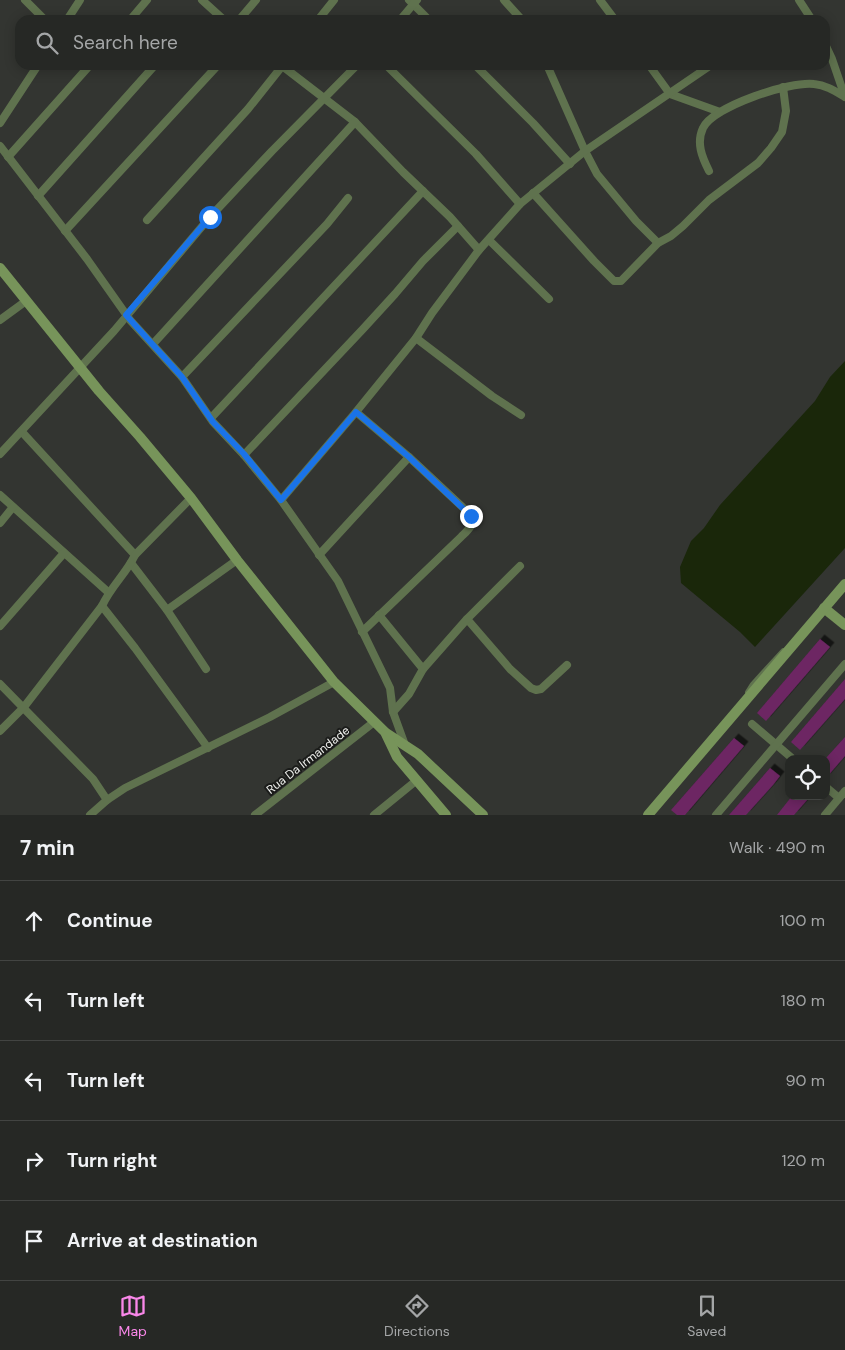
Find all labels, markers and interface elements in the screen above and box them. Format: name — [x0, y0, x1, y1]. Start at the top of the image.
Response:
search box — [15, 15, 830, 70]
icon: search — [33, 29, 61, 57]
text: Search here — [73, 30, 178, 55]
route start — [199, 206, 222, 229]
route end — [460, 505, 483, 528]
street label: Rua Da Irmandade — [263, 722, 353, 798]
map controls — [785, 755, 830, 800]
button: locate — [785, 755, 830, 800]
text: 7 min — [20, 834, 75, 862]
text: Walk · 490 m — [729, 837, 825, 858]
icon: ahead — [20, 907, 48, 935]
text: Continue — [67, 908, 153, 933]
text: 100 m — [780, 910, 825, 931]
icon: left — [20, 987, 48, 1015]
text: Turn left — [67, 988, 145, 1013]
text: 180 m — [781, 990, 825, 1011]
icon: left — [20, 1067, 48, 1095]
text: Turn left — [67, 1068, 145, 1093]
text: 90 m — [785, 1070, 825, 1091]
icon: right — [20, 1147, 48, 1175]
text: Turn right — [67, 1148, 157, 1173]
text: 120 m — [781, 1150, 825, 1171]
icon: arrive — [20, 1227, 48, 1255]
text: Arrive at destination — [67, 1228, 258, 1253]
tab: Map — [119, 1292, 147, 1340]
tab: Directions — [384, 1292, 450, 1340]
tab: Saved — [687, 1292, 726, 1340]

